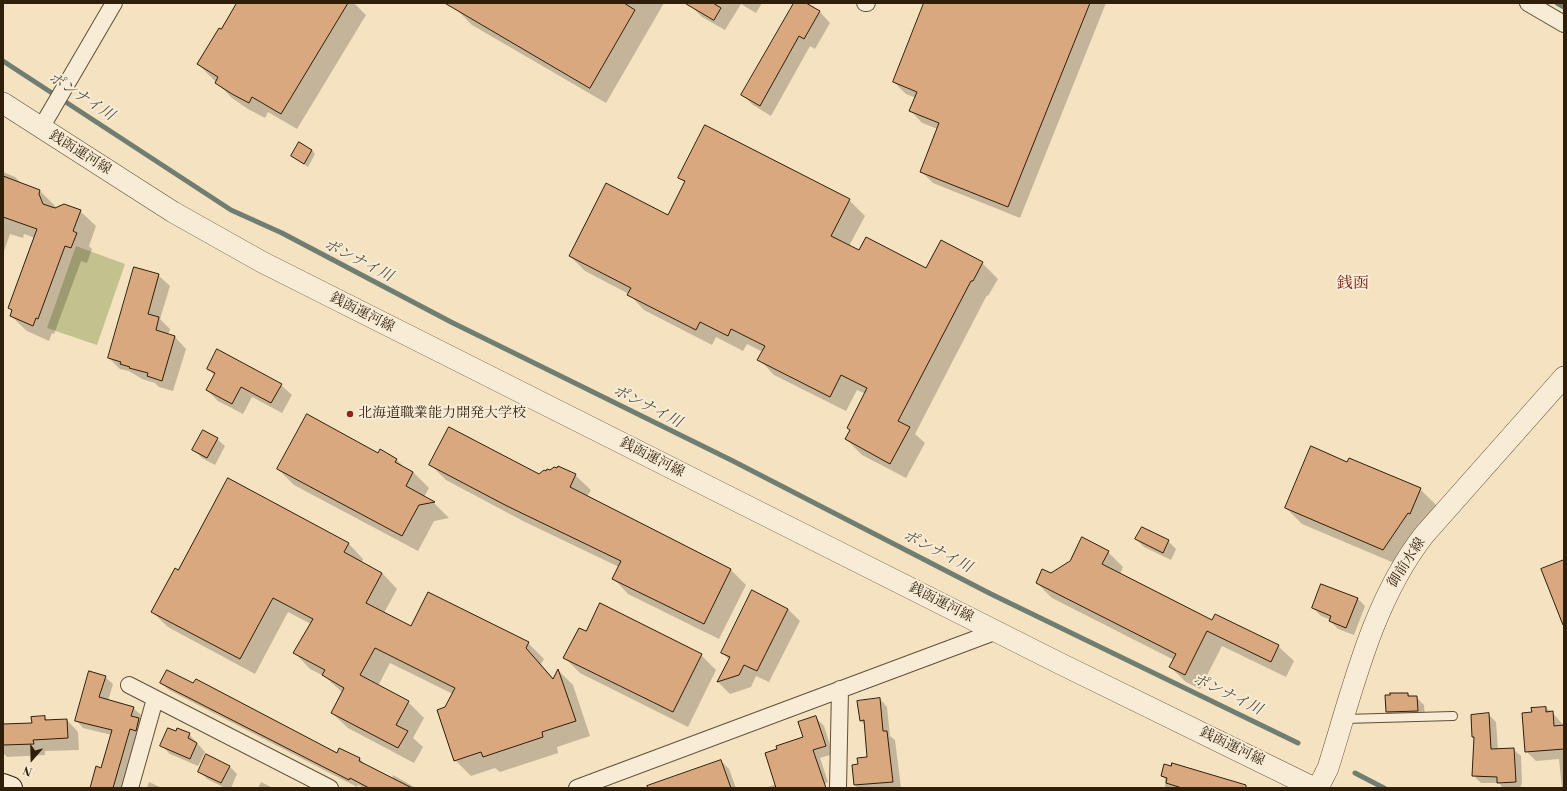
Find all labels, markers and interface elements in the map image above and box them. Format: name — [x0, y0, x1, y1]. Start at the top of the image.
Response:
water label: ポンナイ川 — [45, 69, 117, 125]
street label: 銭函運河線 — [46, 127, 114, 179]
water label: ポンナイ川 — [321, 236, 395, 286]
district label: 銭函 — [1337, 274, 1369, 294]
street label: 銭函運河線 — [327, 290, 397, 336]
water label: ポンナイ川 — [610, 382, 684, 432]
place label: 北海道職業能力開発大学校 — [358, 406, 526, 422]
marker: 北海道職業能力開発大学校 — [345, 409, 355, 419]
street label: 銭函運河線 — [617, 435, 687, 481]
water label: ポンナイ川 — [900, 527, 974, 577]
street label: 御前水線 — [1385, 535, 1429, 591]
street label: 銭函運河線 — [906, 580, 976, 626]
water label: ポンナイ川 — [1189, 670, 1265, 720]
street label: 銭函運河線 — [1197, 724, 1267, 770]
north arrow — [12, 739, 52, 779]
text: N — [21, 762, 34, 778]

